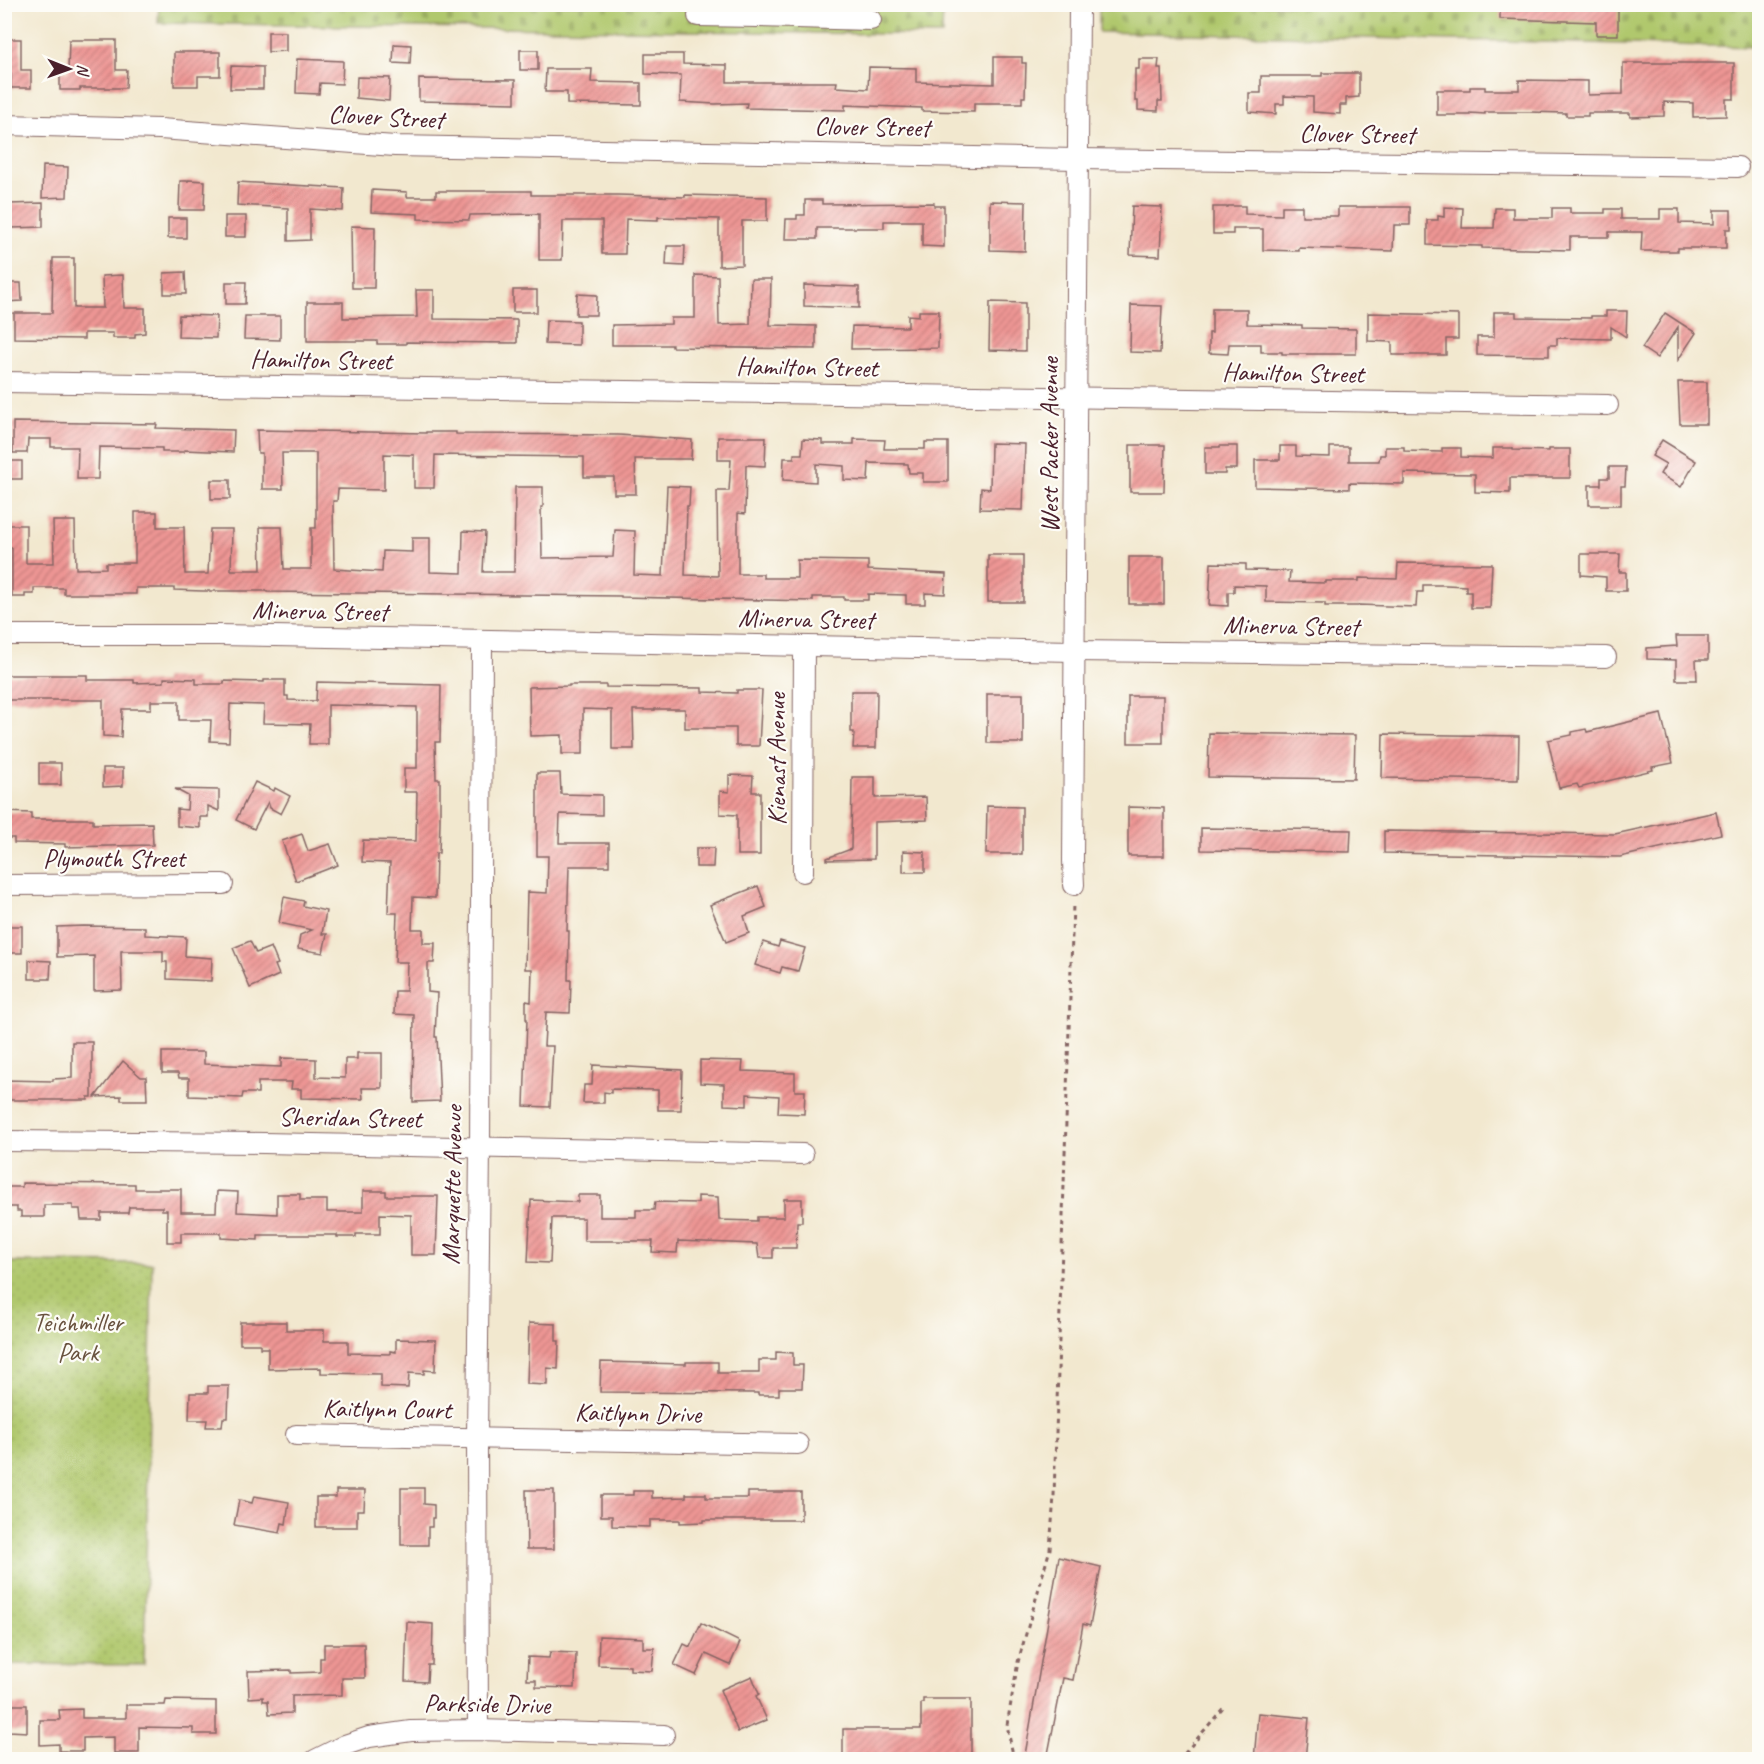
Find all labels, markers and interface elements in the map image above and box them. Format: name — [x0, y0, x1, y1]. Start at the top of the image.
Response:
north arrow — [39, 39, 99, 99]
text: N — [73, 64, 93, 77]
street label: Clover Street — [328, 98, 448, 137]
street label: Clover Street — [814, 109, 933, 145]
street label: Clover Street — [1299, 116, 1418, 152]
street label: Hamilton Street — [250, 342, 395, 378]
street label: Hamilton Street — [736, 349, 881, 385]
street label: Hamilton Street — [1222, 355, 1367, 391]
street label: West Packer Avenue — [1033, 356, 1066, 533]
street label: Minerva Street — [252, 593, 391, 629]
street label: Minerva Street — [738, 601, 877, 637]
street label: Minerva Street — [1223, 608, 1362, 644]
street label: Kienast Avenue — [760, 691, 793, 825]
street label: Plymouth Street — [43, 842, 187, 875]
street label: Sheridan Street — [278, 1100, 424, 1136]
street label: Marquette Avenue — [434, 1103, 470, 1265]
park label: Teichmiller Park — [33, 1306, 126, 1369]
street label: Kaitlynn Court — [322, 1391, 454, 1427]
street label: Kaitlynn Drive — [575, 1395, 703, 1431]
street label: Parkside Drive — [424, 1686, 552, 1722]

